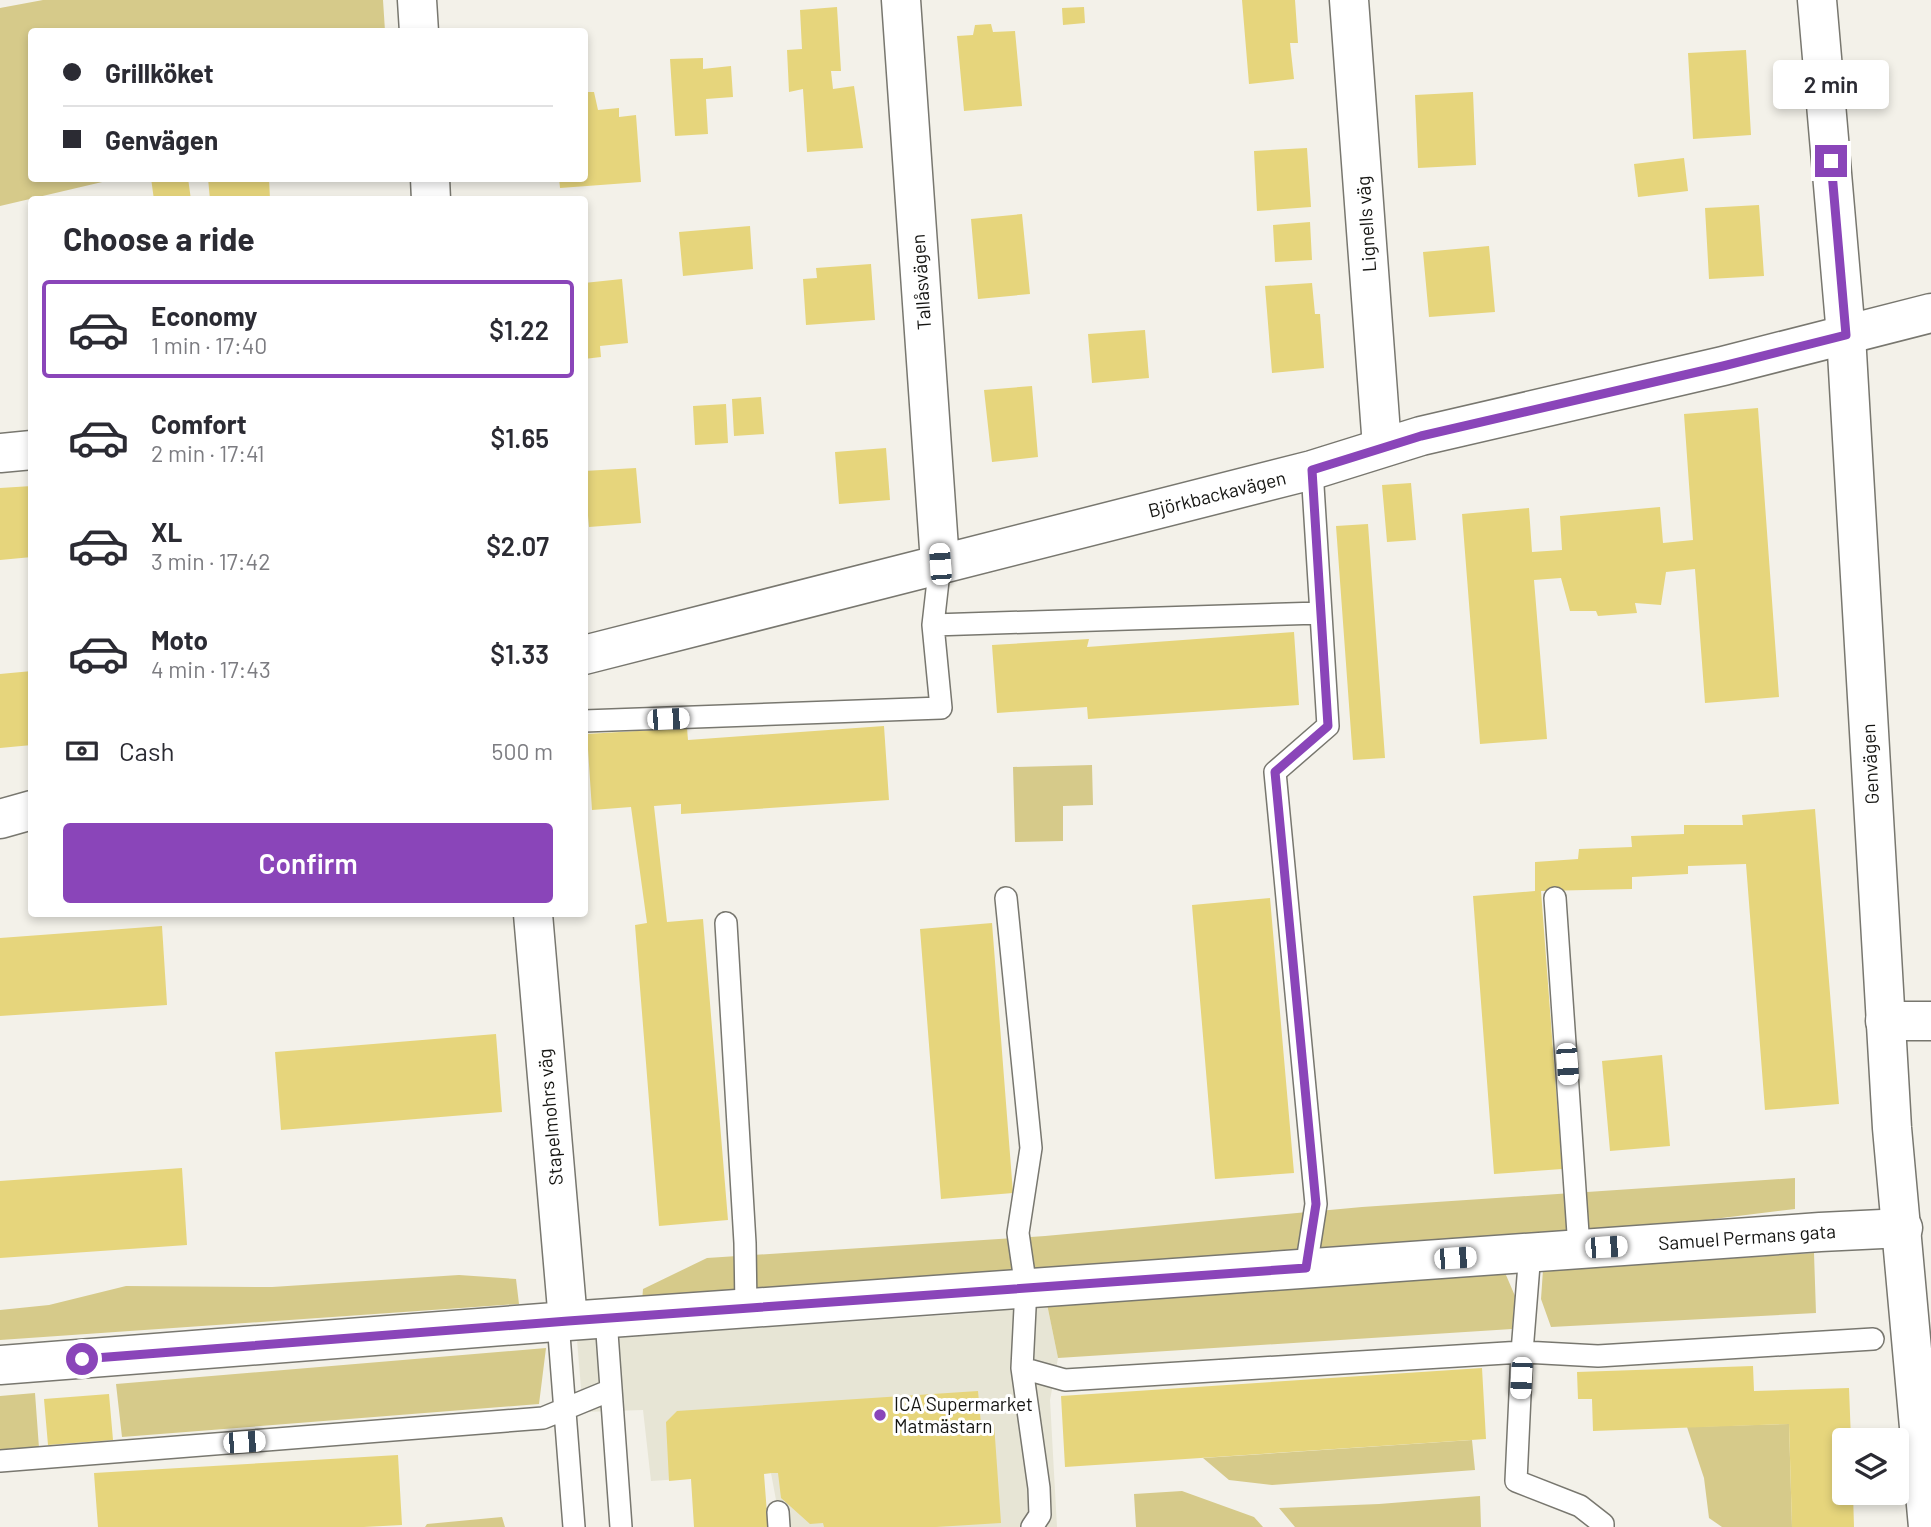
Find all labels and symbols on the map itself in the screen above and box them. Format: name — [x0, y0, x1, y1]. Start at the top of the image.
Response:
callout: 2 min — [1773, 60, 1889, 108]
route end — [1815, 145, 1847, 177]
street label: Lignells väg — [1351, 175, 1380, 273]
street label: Tallåsvägen — [906, 233, 935, 331]
street label: Björkbackavägen — [1146, 465, 1288, 522]
car — [929, 542, 952, 586]
car — [647, 708, 690, 730]
street label: Genvägen — [1856, 723, 1883, 805]
car — [1556, 1042, 1579, 1086]
street label: Stapelmohrs väg — [532, 1048, 567, 1186]
street label: Samuel Permans gata — [1657, 1219, 1837, 1254]
car — [1585, 1235, 1628, 1259]
car — [1434, 1246, 1477, 1270]
route start — [66, 1343, 98, 1375]
car — [1510, 1356, 1533, 1400]
place label: ICA Supermarket Matmästarn — [894, 1392, 1033, 1437]
marker: ICA Supermarket Matmästarn — [872, 1407, 888, 1423]
car — [223, 1430, 266, 1454]

